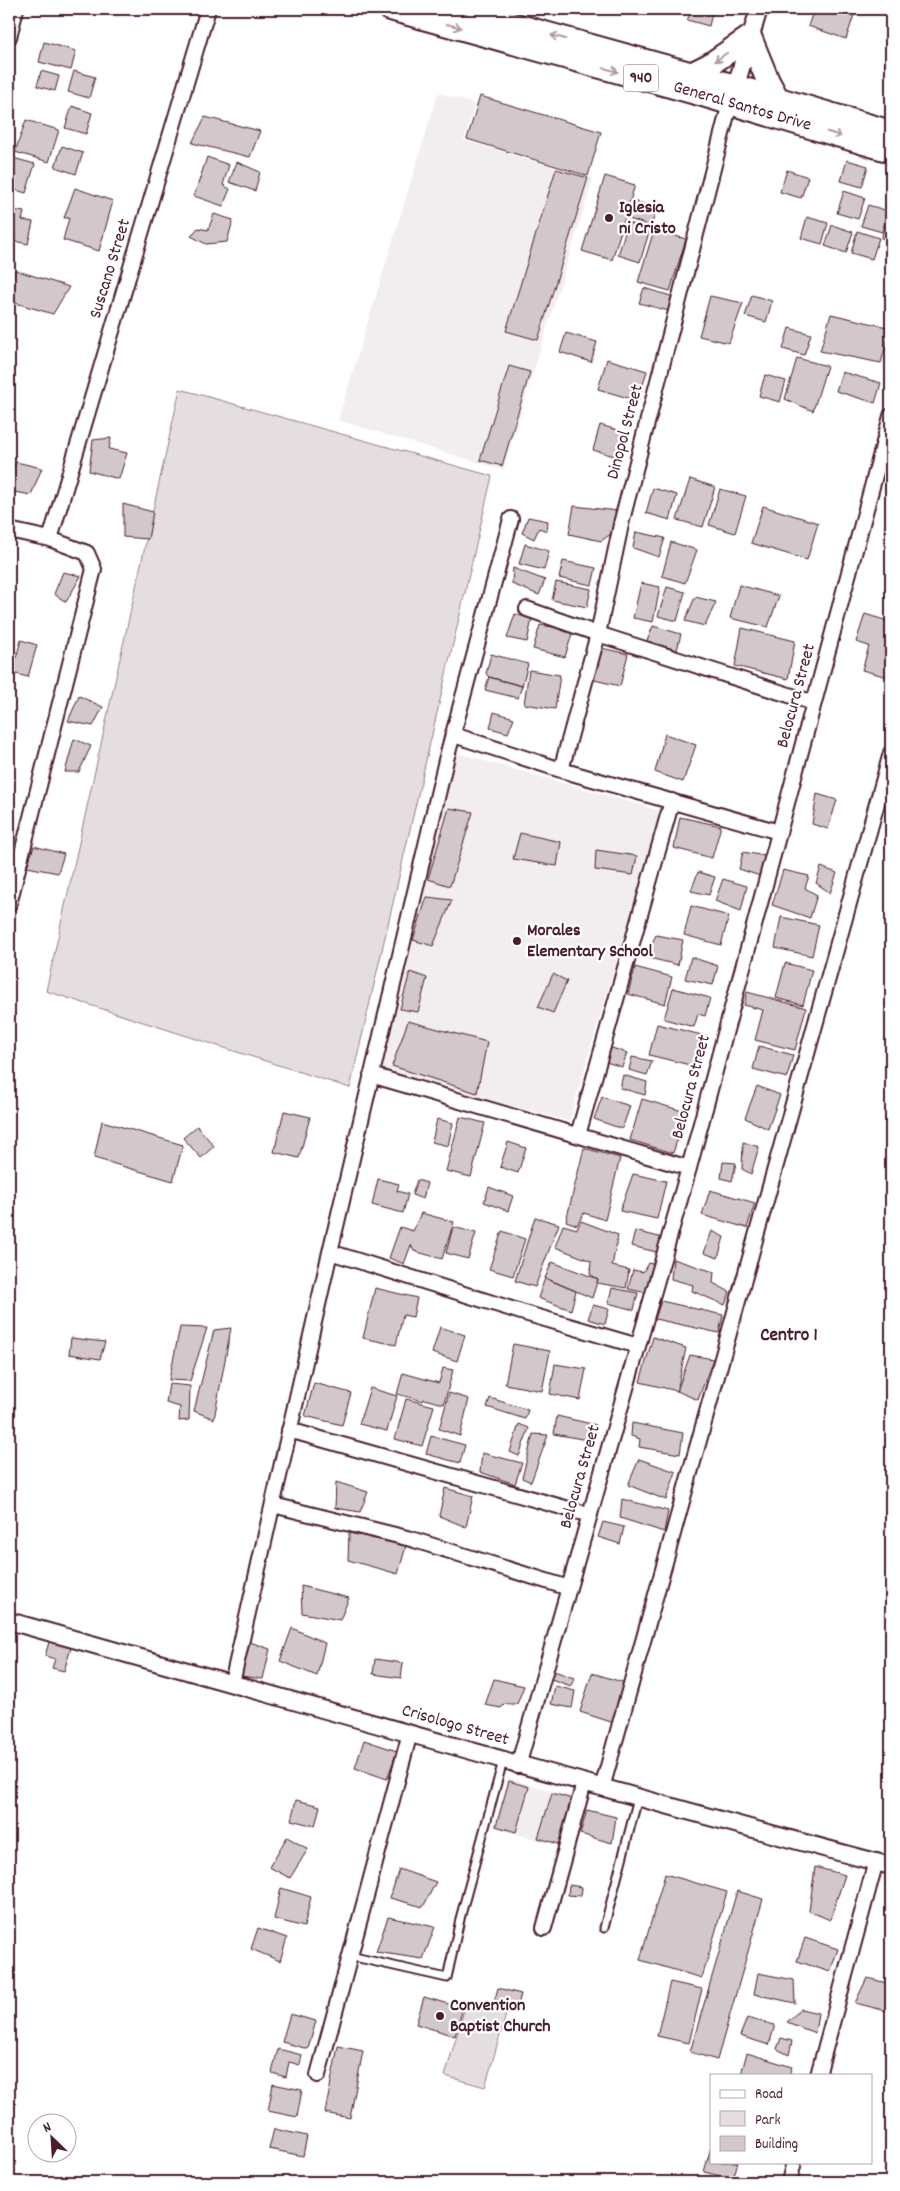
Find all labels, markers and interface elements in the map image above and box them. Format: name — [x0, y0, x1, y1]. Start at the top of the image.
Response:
one-way arrow — [446, 22, 462, 31]
one-way arrow — [551, 31, 567, 41]
one-way arrow — [715, 52, 729, 62]
road number: 940 — [624, 64, 658, 92]
one-way arrow — [602, 65, 618, 75]
street label: General Santos Drive — [670, 75, 814, 139]
one-way arrow — [826, 129, 842, 139]
place label: Iglesia ni Cristo — [619, 196, 676, 242]
marker: Iglesia ni Cristo — [603, 212, 615, 224]
street label: Suscano Street — [84, 216, 138, 322]
street label: Dinopol Street — [601, 381, 651, 482]
street label: Belocura Street — [771, 641, 823, 751]
place label: Morales Elementary School — [527, 919, 654, 965]
marker: Morales Elementary School — [511, 935, 523, 947]
street label: Belocura Street — [666, 1032, 718, 1142]
district label: Centro 1 — [760, 1323, 818, 1350]
street label: Belocura Street — [554, 1422, 608, 1532]
street label: Crisologo Street — [398, 1699, 512, 1753]
place label: Convention Baptist Church — [450, 1994, 551, 2040]
marker: Convention Baptist Church — [434, 2010, 446, 2022]
legend — [710, 2074, 872, 2164]
text: Road — [755, 2084, 783, 2106]
text: Park — [755, 2110, 781, 2132]
north arrow — [28, 2114, 78, 2164]
text: N — [40, 2117, 55, 2139]
text: Building — [755, 2134, 798, 2156]

